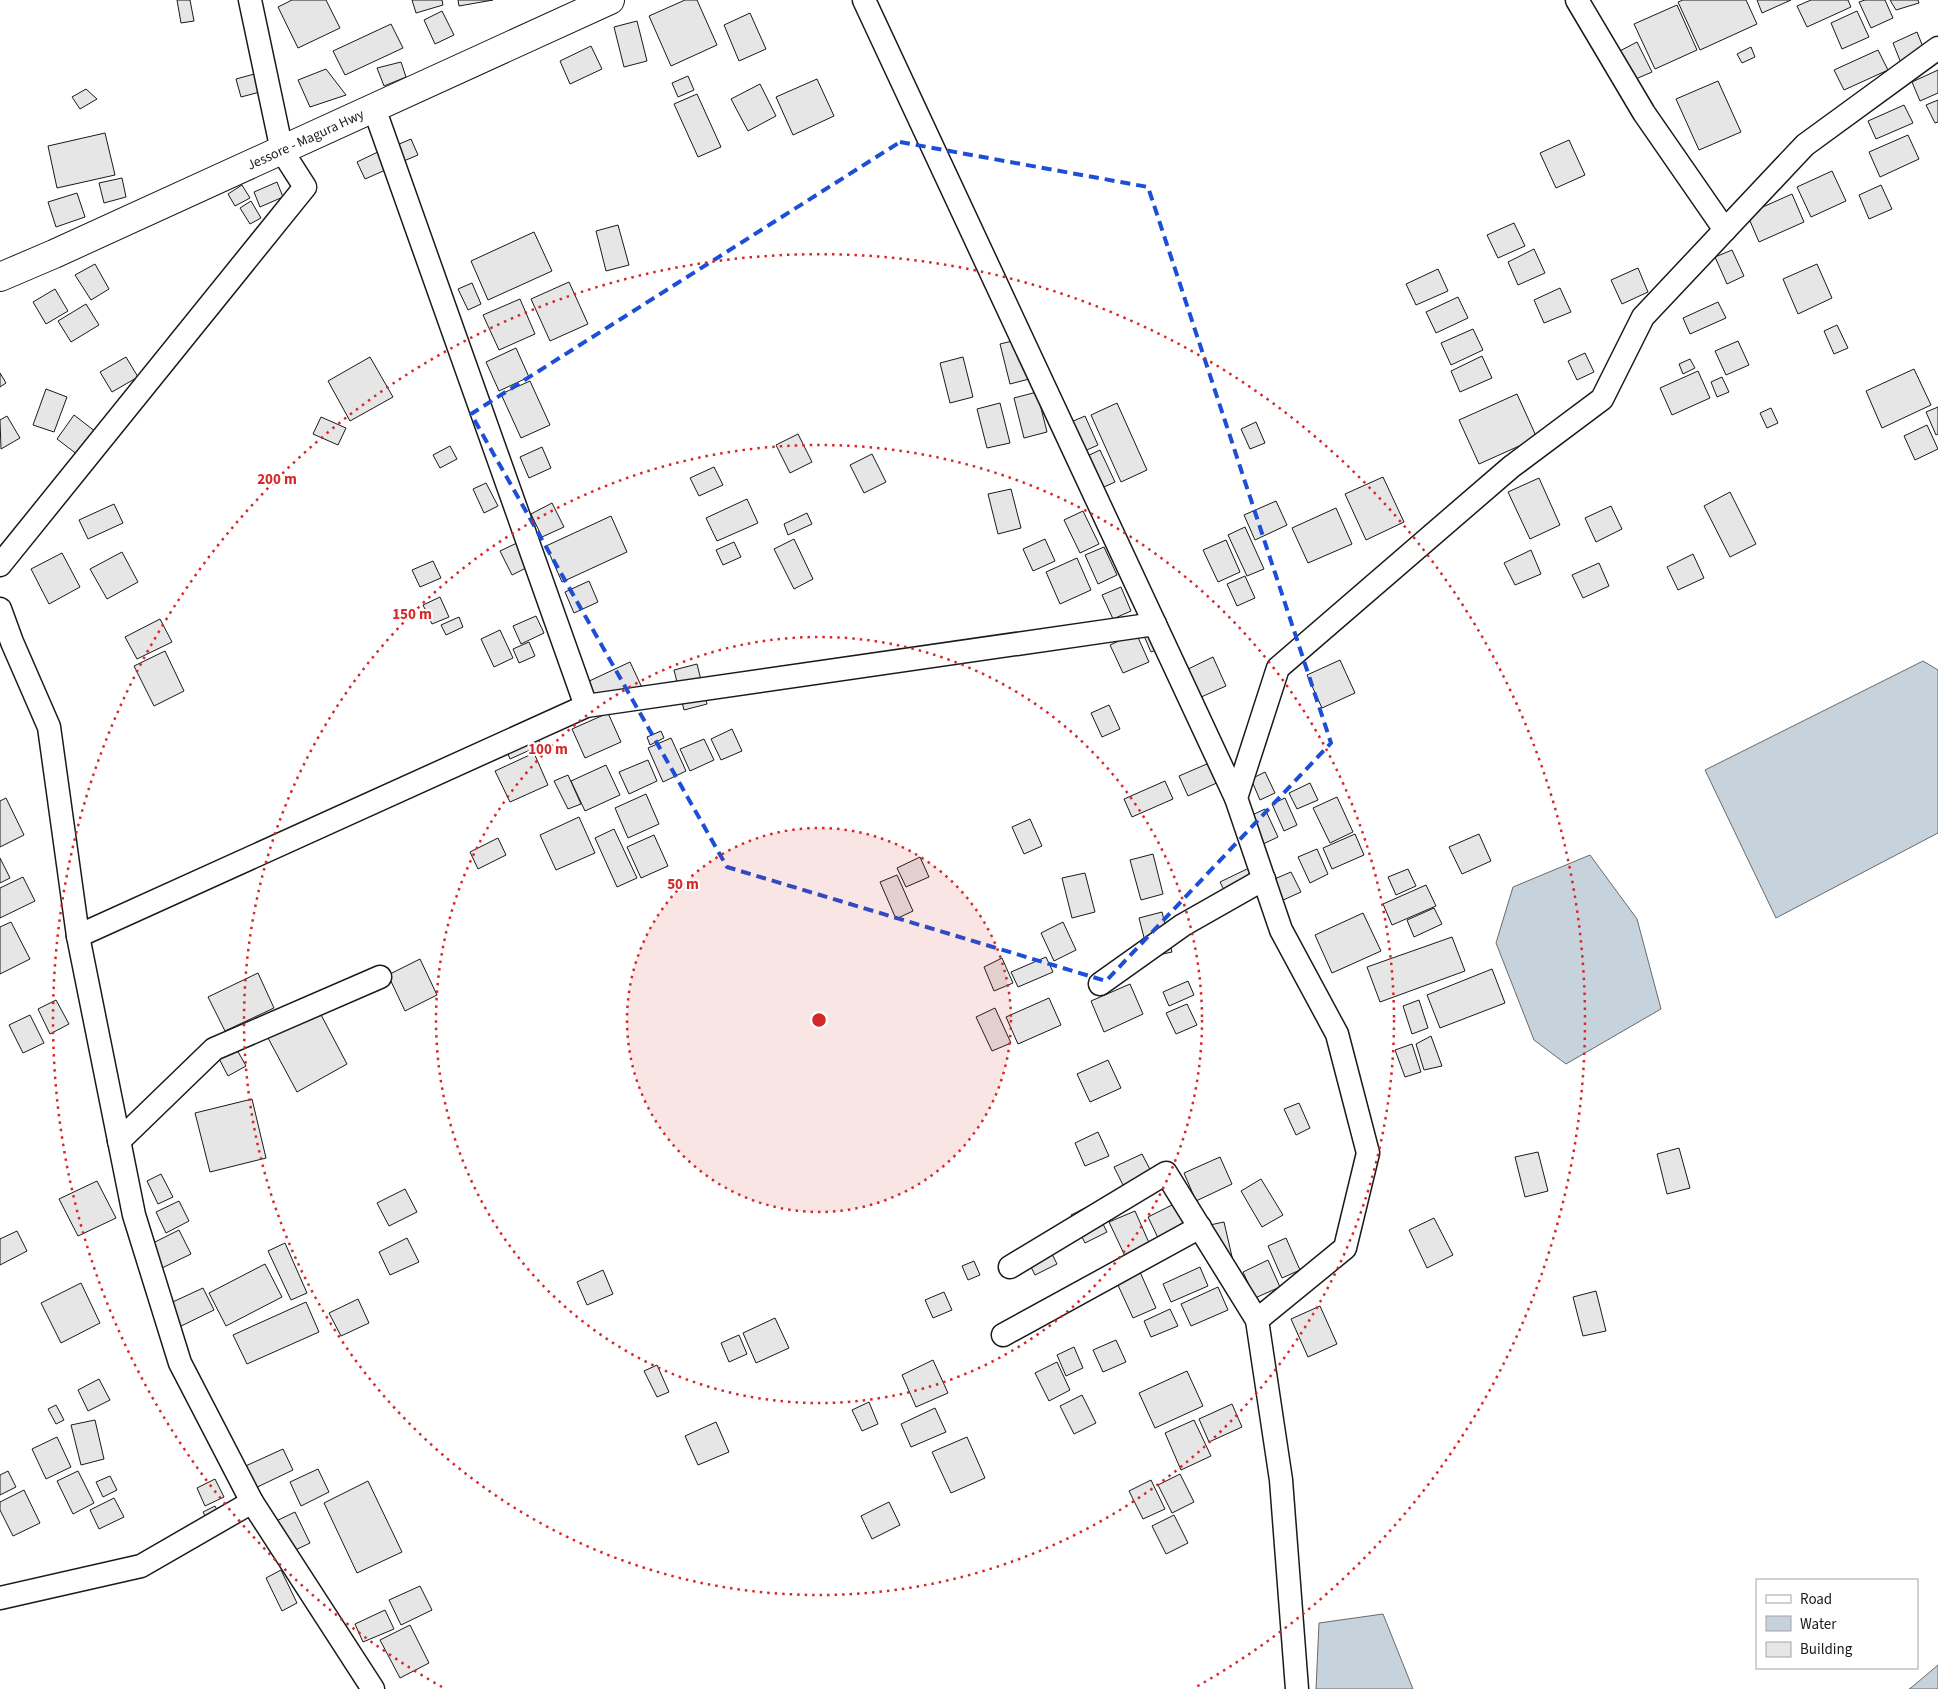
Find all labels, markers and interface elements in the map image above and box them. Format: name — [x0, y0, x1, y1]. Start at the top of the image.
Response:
street label: Jessore - Magura Hwy — [244, 104, 368, 176]
text: 200 m — [257, 469, 297, 490]
text: 150 m — [392, 604, 432, 625]
text: 100 m — [528, 739, 568, 760]
text: 50 m — [667, 874, 699, 895]
centre of rings — [810, 1011, 828, 1029]
legend — [1756, 1579, 1918, 1669]
text: Road — [1800, 1589, 1832, 1610]
text: Water — [1800, 1614, 1837, 1635]
text: Building — [1800, 1639, 1853, 1660]

